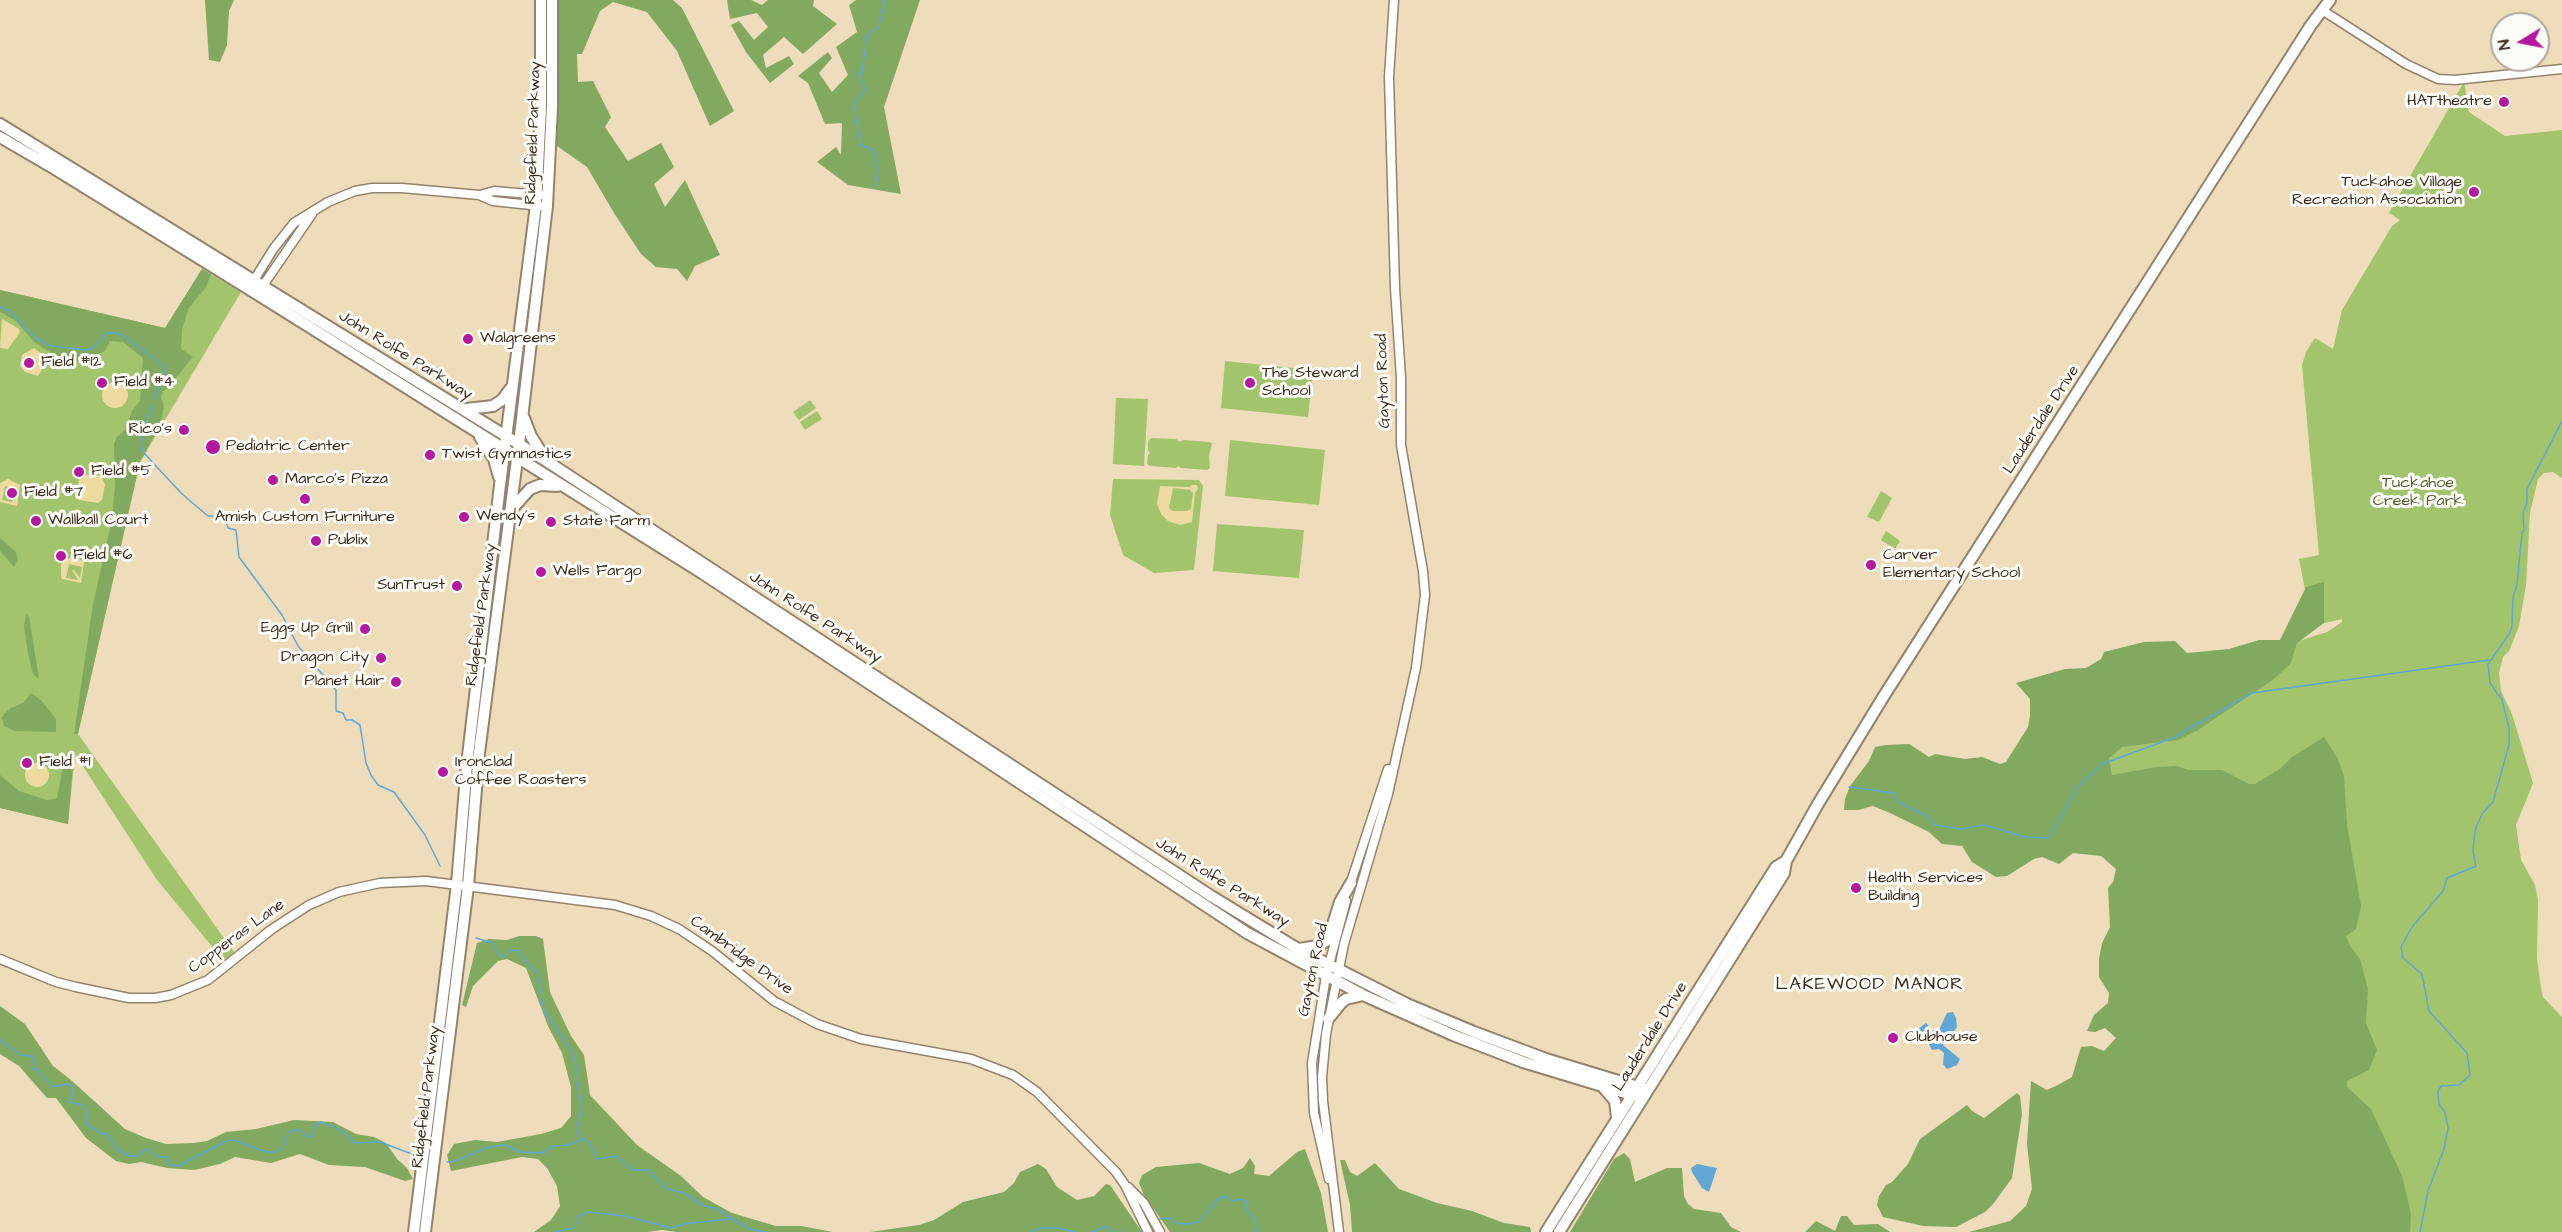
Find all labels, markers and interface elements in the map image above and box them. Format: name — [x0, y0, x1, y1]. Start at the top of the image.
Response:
north arrow — [2490, 12, 2550, 72]
text: N — [2493, 38, 2516, 52]
street label: Ridgefield Parkway — [522, 61, 546, 205]
place label: HATtheatre — [2407, 92, 2492, 112]
marker: HATtheatre — [2497, 95, 2511, 109]
place label: Tuckahoe Village Recreation Association — [2292, 173, 2462, 211]
marker: Tuckahoe Village Recreation Association — [2467, 185, 2481, 199]
street label: John Rolfe Parkway — [335, 307, 475, 405]
place label: Walgreens — [480, 329, 556, 349]
marker: Walgreens — [461, 332, 475, 346]
street label: Gayton Road — [1373, 333, 1395, 429]
place label: Field #12 — [41, 353, 102, 373]
marker: Field #12 — [22, 356, 36, 370]
street label: Lauderdale Drive — [2000, 362, 2084, 478]
place label: The Steward School — [1262, 364, 1358, 402]
place label: Field #4 — [114, 373, 174, 393]
marker: Field #4 — [95, 376, 109, 390]
marker: The Steward School — [1243, 376, 1257, 390]
place label: Rico's — [128, 420, 172, 440]
marker: Rico's — [177, 423, 191, 437]
place label: Pediatric Center — [226, 437, 350, 457]
marker: Pediatric Center — [204, 438, 222, 456]
place label: Twist Gymnastics — [442, 445, 572, 465]
marker: Twist Gymnastics — [423, 448, 437, 462]
place label: Field #5 — [91, 462, 152, 482]
marker: Field #5 — [72, 465, 86, 479]
place label: Marco's Pizza — [285, 470, 388, 490]
marker: Marco's Pizza — [266, 473, 280, 487]
park label: Tuckahoe Creek Park — [2373, 474, 2463, 512]
place label: Field #7 — [24, 483, 83, 503]
marker: Field #7 — [5, 486, 19, 500]
marker: Amish Custom Furniture — [298, 492, 312, 506]
place label: Wendy's — [476, 507, 535, 527]
place label: Amish Custom Furniture — [215, 508, 395, 528]
marker: Wendy's — [457, 510, 471, 524]
place label: Wallball Court — [48, 511, 149, 531]
place label: State Farm — [563, 512, 650, 532]
marker: Wallball Court — [29, 514, 43, 528]
marker: State Farm — [544, 515, 558, 529]
place label: Publix — [328, 531, 368, 551]
marker: Publix — [309, 534, 323, 548]
street label: Ridgefield Parkway — [463, 543, 501, 687]
place label: Field #6 — [73, 546, 133, 566]
place label: Carver Elementary School — [1883, 546, 2020, 584]
marker: Field #6 — [54, 549, 68, 563]
marker: Carver Elementary School — [1864, 558, 1878, 572]
place label: Wells Fargo — [553, 562, 641, 582]
marker: Wells Fargo — [534, 565, 548, 579]
street label: John Rolfe Parkway — [745, 568, 885, 668]
place label: SunTrust — [377, 576, 445, 596]
marker: SunTrust — [450, 579, 464, 593]
place label: Eggs Up Grill — [261, 619, 353, 639]
marker: Eggs Up Grill — [358, 622, 372, 636]
place label: Dragon City — [281, 648, 369, 668]
marker: Dragon City — [374, 651, 388, 665]
place label: Planet Hair — [305, 672, 384, 692]
marker: Planet Hair — [389, 675, 403, 689]
place label: Field #1 — [39, 753, 91, 773]
place label: Ironclad Coffee Roasters — [455, 753, 587, 791]
marker: Field #1 — [20, 756, 34, 770]
marker: Ironclad Coffee Roasters — [436, 765, 450, 779]
street label: John Rolfe Parkway — [1152, 834, 1292, 932]
place label: Health Services Building — [1868, 869, 1983, 907]
marker: Health Services Building — [1849, 881, 1863, 895]
street label: Copperas Lane — [185, 896, 289, 978]
street label: Cambridge Drive — [686, 912, 796, 1000]
street label: Gayton Road — [1295, 922, 1333, 1018]
district label: LAKEWOOD MANOR — [1775, 974, 1965, 996]
street label: Lauderdale Drive — [1610, 979, 1692, 1095]
street label: Ridgefield Parkway — [409, 1025, 445, 1169]
place label: Clubhouse — [1905, 1028, 1978, 1048]
marker: Clubhouse — [1886, 1031, 1900, 1045]

